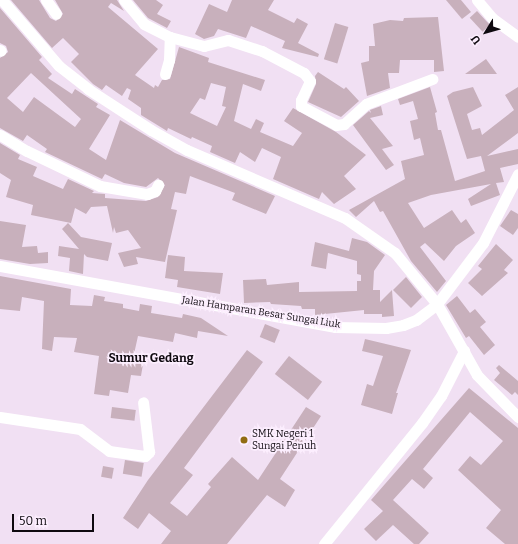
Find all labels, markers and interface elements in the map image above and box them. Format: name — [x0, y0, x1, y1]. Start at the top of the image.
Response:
north arrow — [466, 12, 506, 52]
text: U — [468, 32, 484, 47]
street label: Jalan Hamparan Besar Sungai Liuk — [181, 295, 341, 331]
district label: Sumur Gedang — [108, 352, 194, 366]
place label: SMK Negeri 1 Sungai Penuh — [252, 428, 316, 452]
marker: SMK Negeri 1 Sungai Penuh — [239, 435, 249, 445]
scale bar — [14, 506, 96, 532]
text: 50 m — [19, 514, 47, 528]

